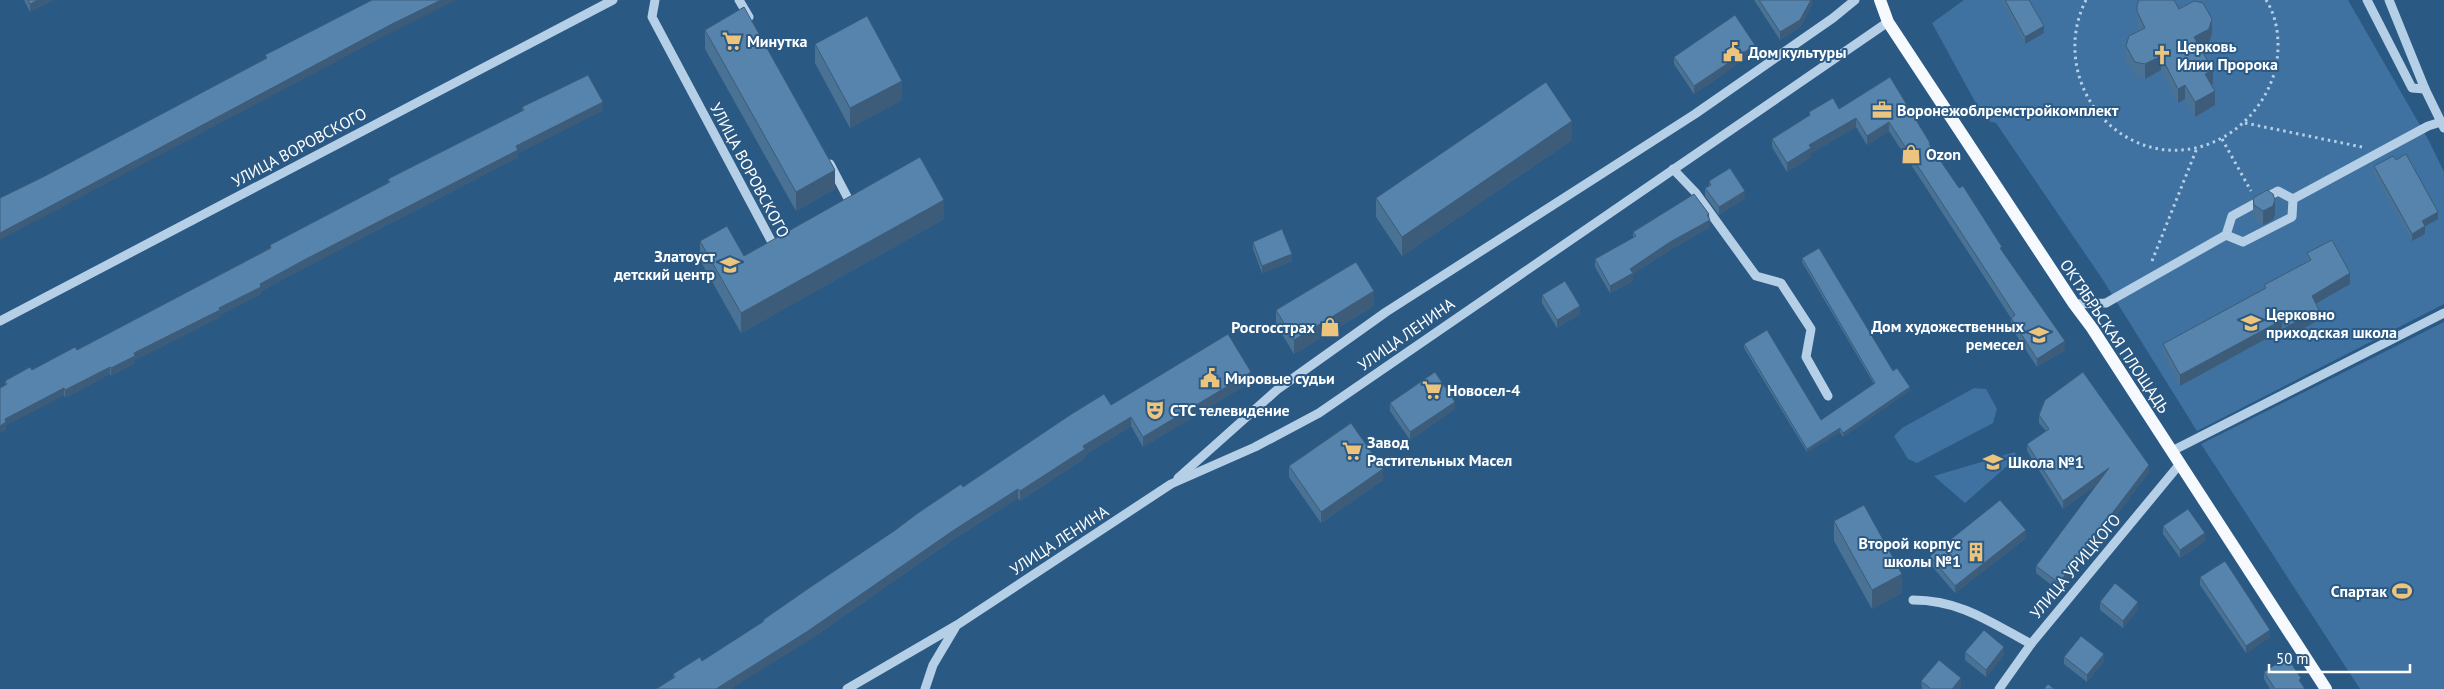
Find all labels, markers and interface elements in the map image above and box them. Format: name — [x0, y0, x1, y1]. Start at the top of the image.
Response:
supermarket icon: Минутка — [721, 30, 743, 52]
place label: Минутка — [747, 31, 808, 51]
place label: Церковь Илии Пророка — [2177, 36, 2278, 74]
public building icon: Дом культуры — [1722, 41, 1744, 63]
place label: Дом культуры — [1748, 42, 1846, 62]
church icon: Церковь Илии Пророка — [2151, 44, 2173, 66]
street label: УЛИЦА ВОРОВСКОГО — [706, 99, 794, 241]
office icon: Воронежоблремстройкомплект — [1871, 99, 1893, 121]
place label: Воронежоблремстройкомплект — [1897, 100, 2119, 120]
street label: УЛИЦА ВОРОВСКОГО — [228, 103, 370, 191]
shop icon: Ozon — [1900, 143, 1922, 165]
place label: Ozon — [1926, 144, 1961, 164]
place label: Златоуст детский центр — [613, 246, 715, 284]
school or university icon: Златоуст детский центр — [719, 254, 741, 276]
street label: ОКТЯБРЬСКАЯ ПЛОЩАДЬ — [2056, 255, 2174, 417]
street label: УЛИЦА ЛЕНИНА — [1354, 293, 1459, 375]
place label: Церковно приходская школа — [2266, 304, 2397, 342]
school or university icon: Церковно приходская школа — [2240, 312, 2262, 334]
shop icon: Росгосстрах — [1319, 316, 1341, 338]
place label: Дом художественных ремесел — [1871, 316, 2025, 354]
place label: Росгосстрах — [1231, 317, 1316, 337]
school or university icon: Дом художественных ремесел — [2028, 324, 2050, 346]
public building icon: Мировые судьи — [1199, 367, 1221, 389]
place label: Мировые судьи — [1225, 368, 1335, 388]
supermarket icon: Новосел-4 — [1421, 379, 1443, 401]
place label: Новосел-4 — [1447, 380, 1520, 400]
theatre icon: СТС телевидение — [1144, 399, 1166, 421]
place label: СТС телевидение — [1170, 400, 1290, 420]
place label: Завод Растительных Масел — [1367, 432, 1512, 470]
supermarket icon: Завод Растительных Масел — [1341, 440, 1363, 462]
school or university icon: Школа №1 — [1982, 451, 2004, 473]
place label: Школа №1 — [2008, 452, 2084, 472]
street label: УЛИЦА ЛЕНИНА — [1006, 500, 1113, 579]
street label: УЛИЦА УРИЦКОГО — [2025, 510, 2125, 622]
place label: Второй корпус школы №1 — [1859, 533, 1961, 571]
building icon: Второй корпус школы №1 — [1965, 541, 1987, 563]
sports icon: Спартак — [2391, 580, 2413, 602]
place label: Спартак — [2331, 581, 2387, 601]
scale bar — [2269, 642, 2410, 674]
text: 50 m — [2276, 649, 2309, 668]

